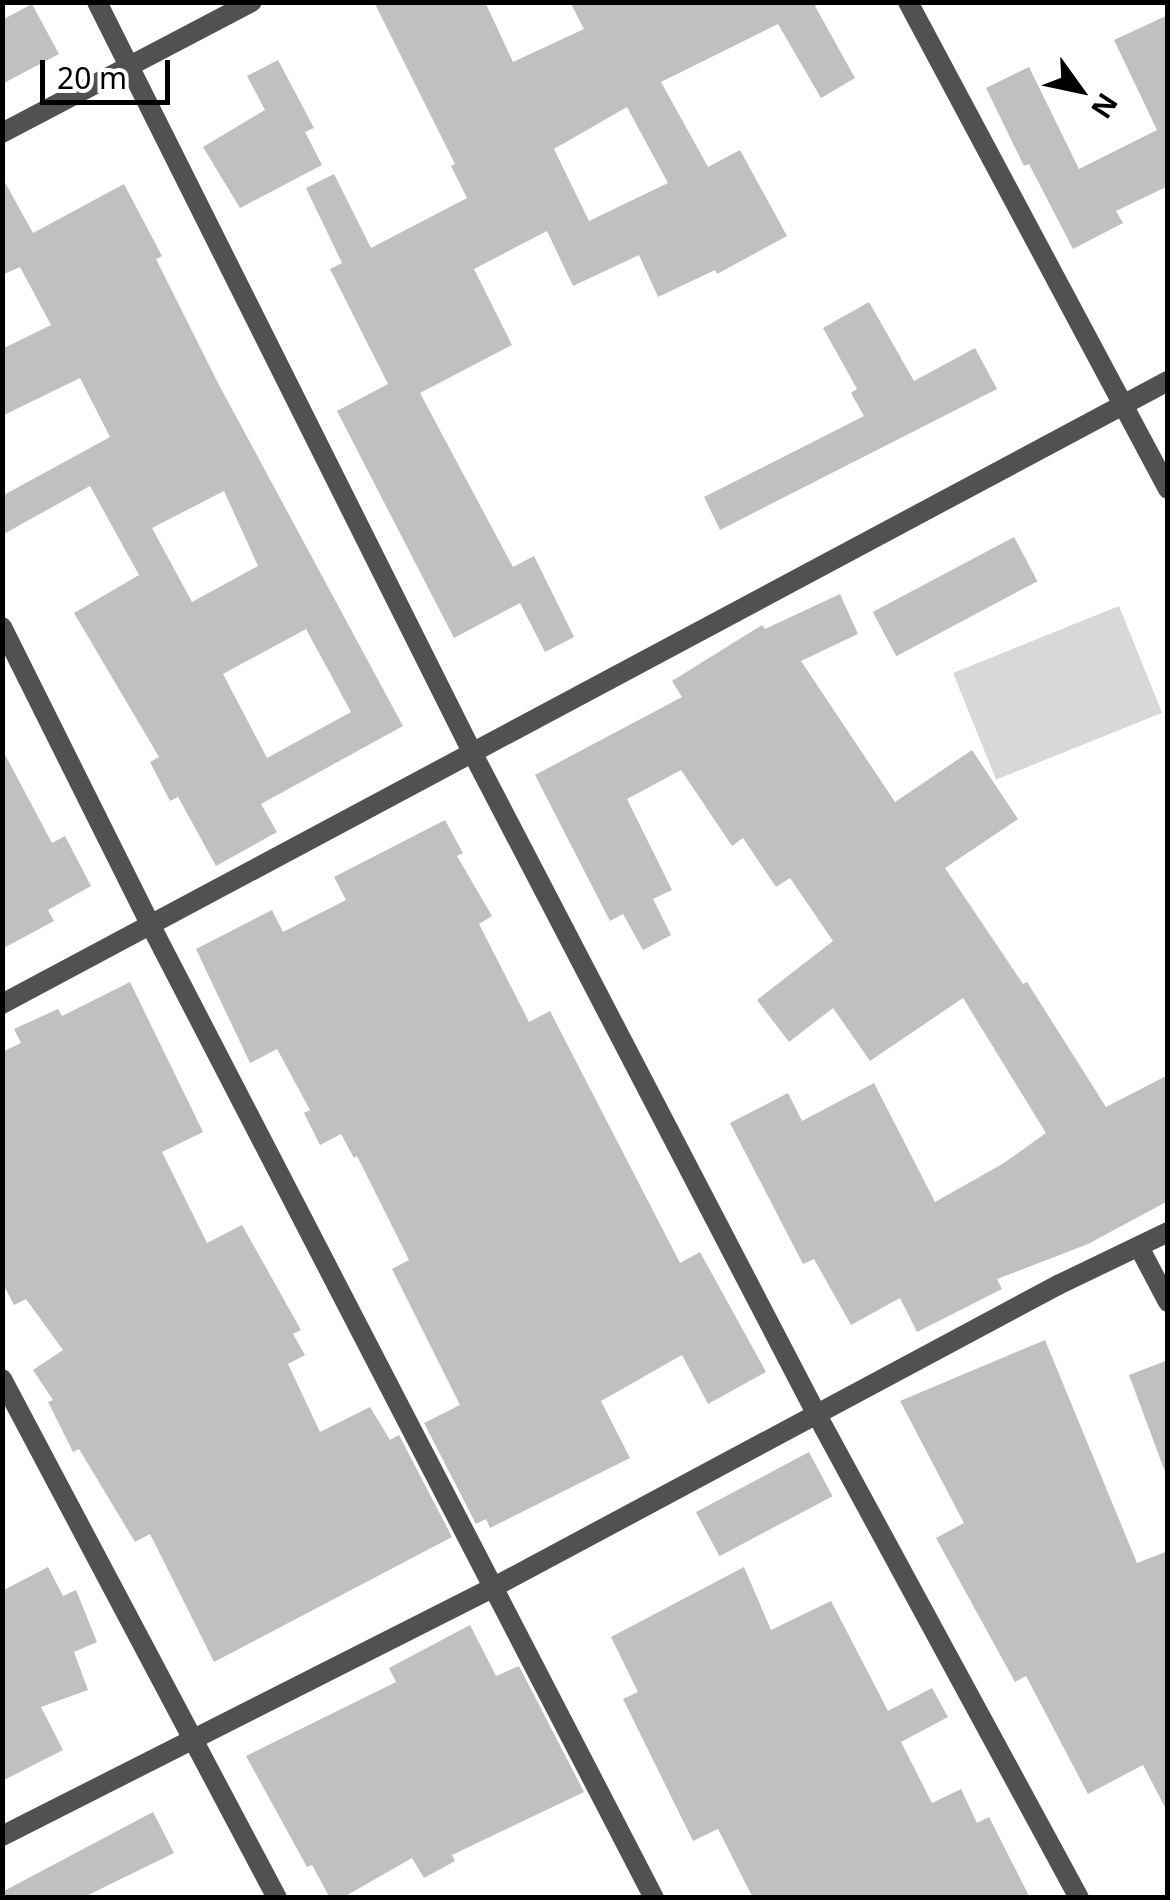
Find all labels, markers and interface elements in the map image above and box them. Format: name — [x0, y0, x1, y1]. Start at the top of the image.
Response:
scale bar — [45, 40, 175, 102]
north arrow — [1030, 40, 1130, 140]
text: 20 m — [57, 57, 127, 98]
text: N — [1083, 86, 1127, 126]

